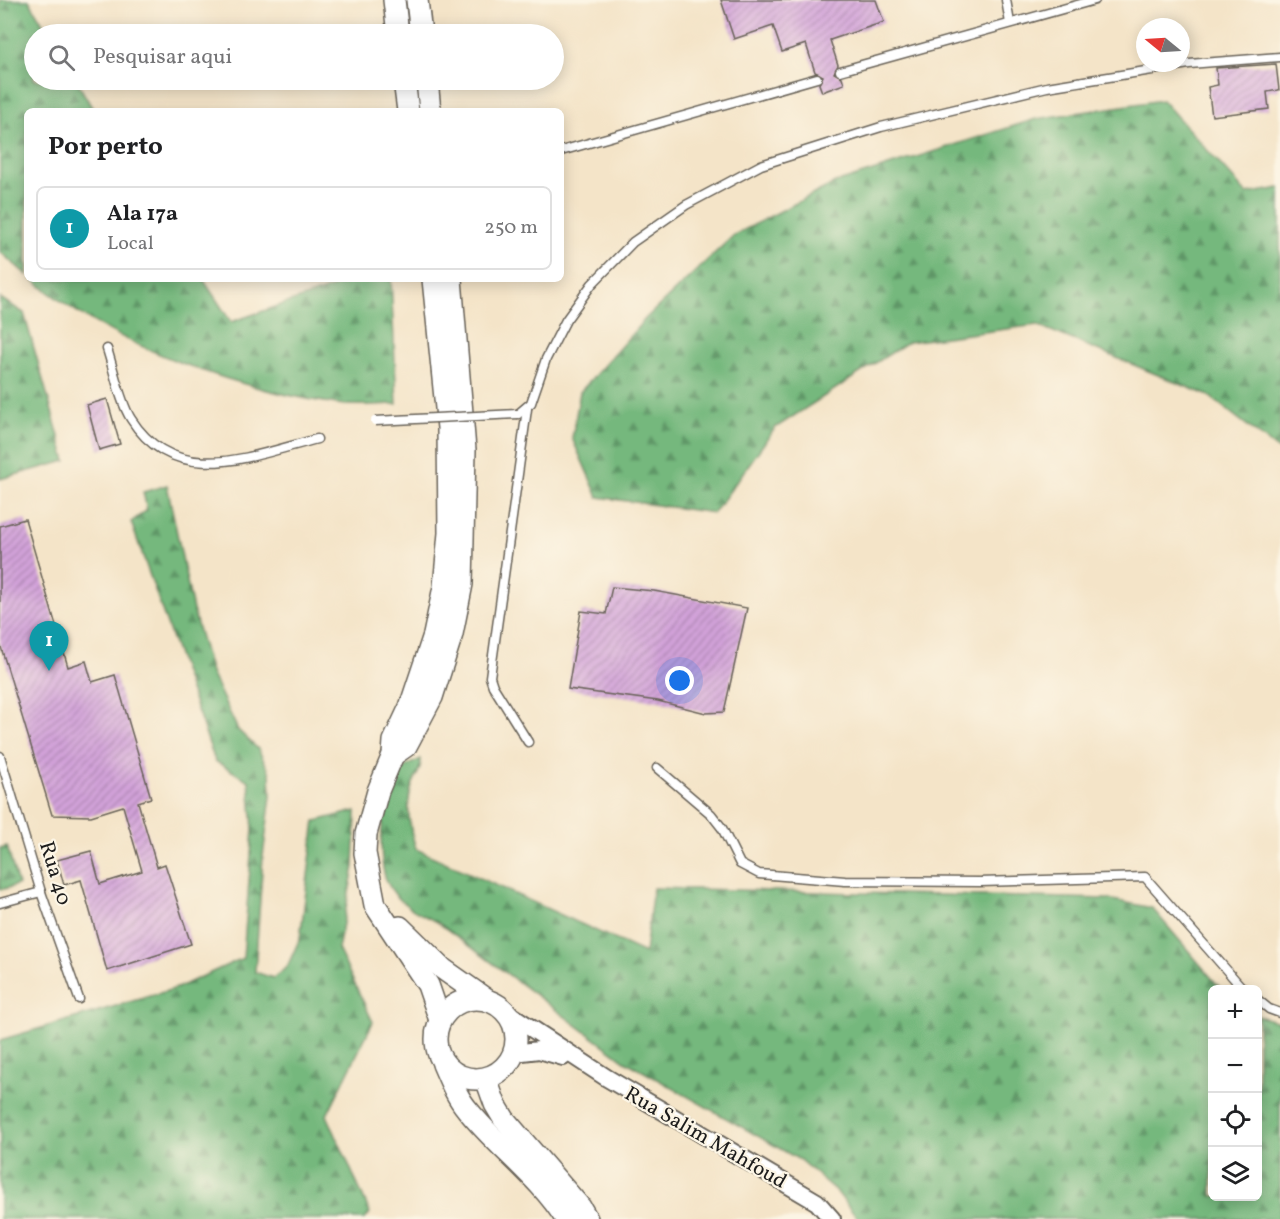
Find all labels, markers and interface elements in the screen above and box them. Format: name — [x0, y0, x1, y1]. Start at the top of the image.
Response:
north arrow — [1136, 18, 1190, 72]
search box — [24, 24, 564, 90]
icon: search — [45, 41, 78, 74]
text: Pesquisar aqui — [93, 42, 232, 73]
text: Por perto — [48, 129, 163, 165]
text: Ala 17a — [107, 199, 178, 230]
text: 1 — [65, 214, 74, 242]
text: 250 m — [484, 214, 538, 242]
text: Local — [107, 230, 154, 258]
pin: 1 — [29, 622, 68, 671]
your location — [665, 666, 694, 695]
street label: Rua 40 — [31, 838, 78, 909]
map controls — [1208, 985, 1262, 1201]
button: + — [1208, 985, 1262, 1039]
button: − — [1208, 1039, 1262, 1093]
street label: Rua Salim Mahfoud — [619, 1080, 792, 1197]
button: locate — [1208, 1093, 1262, 1147]
button: layers — [1208, 1147, 1262, 1201]

